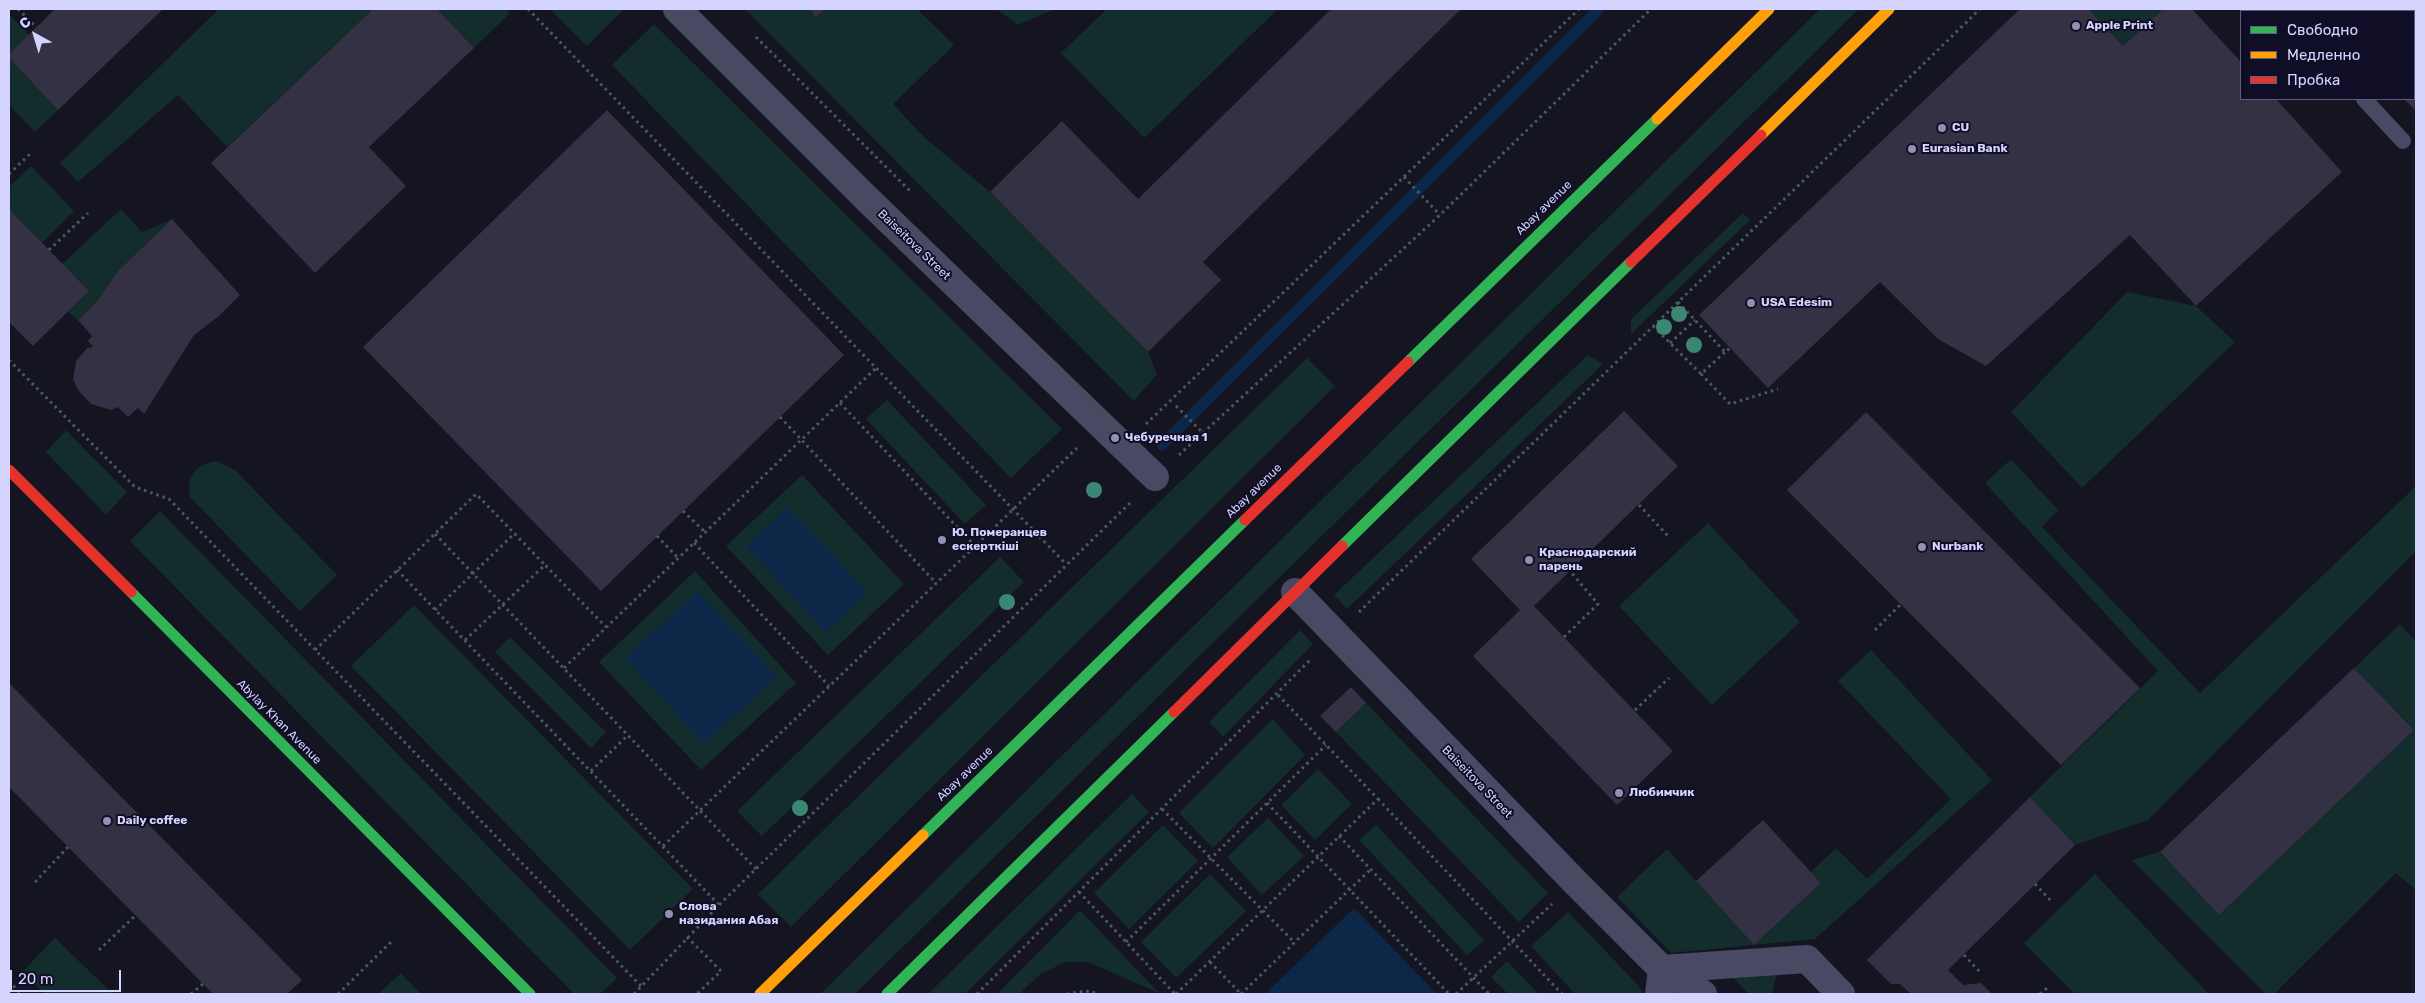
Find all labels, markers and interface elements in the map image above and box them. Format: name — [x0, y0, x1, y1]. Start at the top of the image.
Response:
north arrow — [10, 10, 60, 60]
legend — [2240, 10, 2415, 100]
text: С — [16, 13, 34, 33]
place label: Apple Print — [2086, 19, 2153, 33]
marker: Apple Print — [2070, 20, 2082, 32]
text: Свободно — [2287, 21, 2358, 39]
text: Медленно — [2287, 46, 2360, 64]
text: Пробка — [2287, 71, 2340, 89]
place label: CU — [1952, 121, 1969, 135]
marker: CU — [1936, 122, 1948, 134]
place label: Eurasian Bank — [1922, 142, 2007, 156]
marker: Eurasian Bank — [1906, 143, 1918, 155]
street label: Abay avenue — [1513, 178, 1575, 238]
street label: Baiseitova Street — [875, 207, 953, 283]
place label: USA Edesim — [1761, 296, 1832, 310]
marker: USA Edesim — [1745, 297, 1757, 309]
place label: Чебуречная 1 — [1125, 431, 1207, 445]
marker: Чебуречная 1 — [1109, 432, 1121, 444]
street label: Abay avenue — [1223, 461, 1285, 521]
place label: Ю. Померанцев ескерткіші — [952, 526, 1047, 554]
marker: Ю. Померанцев ескерткіші — [936, 534, 948, 546]
place label: Nurbank — [1932, 540, 1983, 554]
marker: Nurbank — [1916, 541, 1928, 553]
place label: Краснодарский парень — [1539, 546, 1636, 574]
marker: Краснодарский парень — [1523, 554, 1535, 566]
street label: Abylay Khan Avenue — [234, 677, 324, 767]
street label: Baiseitova Street — [1439, 743, 1515, 821]
street label: Abay avenue — [934, 744, 996, 804]
place label: Любимчик — [1629, 786, 1695, 800]
marker: Любимчик — [1613, 787, 1625, 799]
place label: Daily coffee — [117, 814, 187, 828]
marker: Daily coffee — [101, 815, 113, 827]
place label: Слова назидания Абая — [679, 900, 778, 928]
marker: Слова назидания Абая — [663, 908, 675, 920]
scale bar — [12, 960, 124, 992]
text: 20 m — [18, 970, 53, 988]

